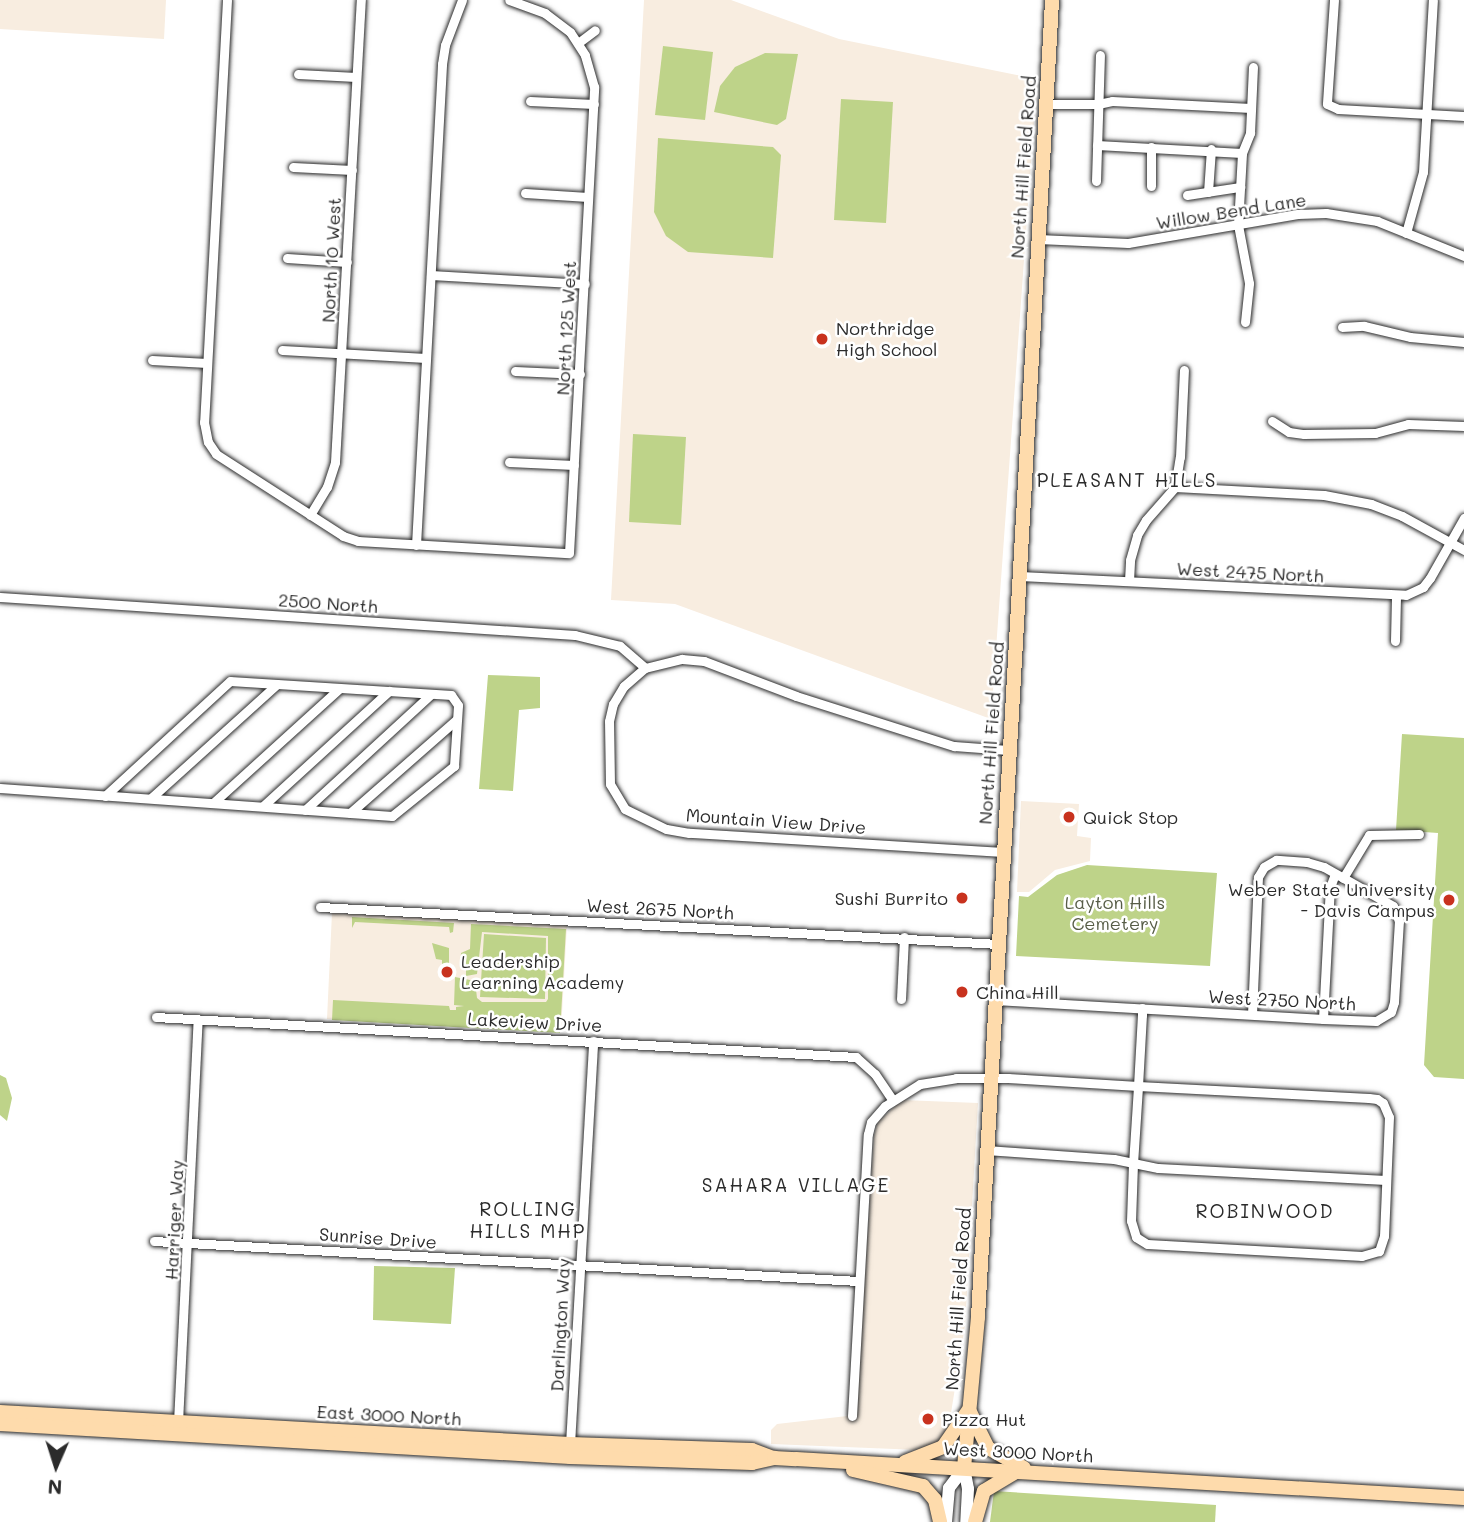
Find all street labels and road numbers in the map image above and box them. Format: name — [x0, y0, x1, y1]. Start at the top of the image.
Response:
street label: North Hill Field Road — [1006, 75, 1040, 259]
street label: Willow Bend Lane — [1154, 188, 1308, 234]
street label: North 10 West — [317, 197, 345, 323]
street label: North 125 West — [552, 260, 580, 396]
street label: West 2475 North — [1176, 557, 1324, 587]
street label: 2500 North — [278, 589, 378, 617]
street label: North Hill Field Road — [974, 641, 1008, 825]
street label: Mountain View Drive — [685, 804, 867, 838]
street label: West 2675 North — [586, 894, 734, 924]
street label: West 2750 North — [1208, 985, 1356, 1015]
street label: Lakeview Drive — [467, 1008, 603, 1036]
street label: Harriger Way — [160, 1159, 188, 1281]
street label: North Hill Field Road — [941, 1207, 975, 1391]
street label: Sunrise Drive — [319, 1223, 437, 1253]
street label: Darlington Way — [546, 1258, 574, 1392]
street label: East 3000 North — [316, 1400, 462, 1430]
street label: West 3000 North — [943, 1437, 1093, 1467]

